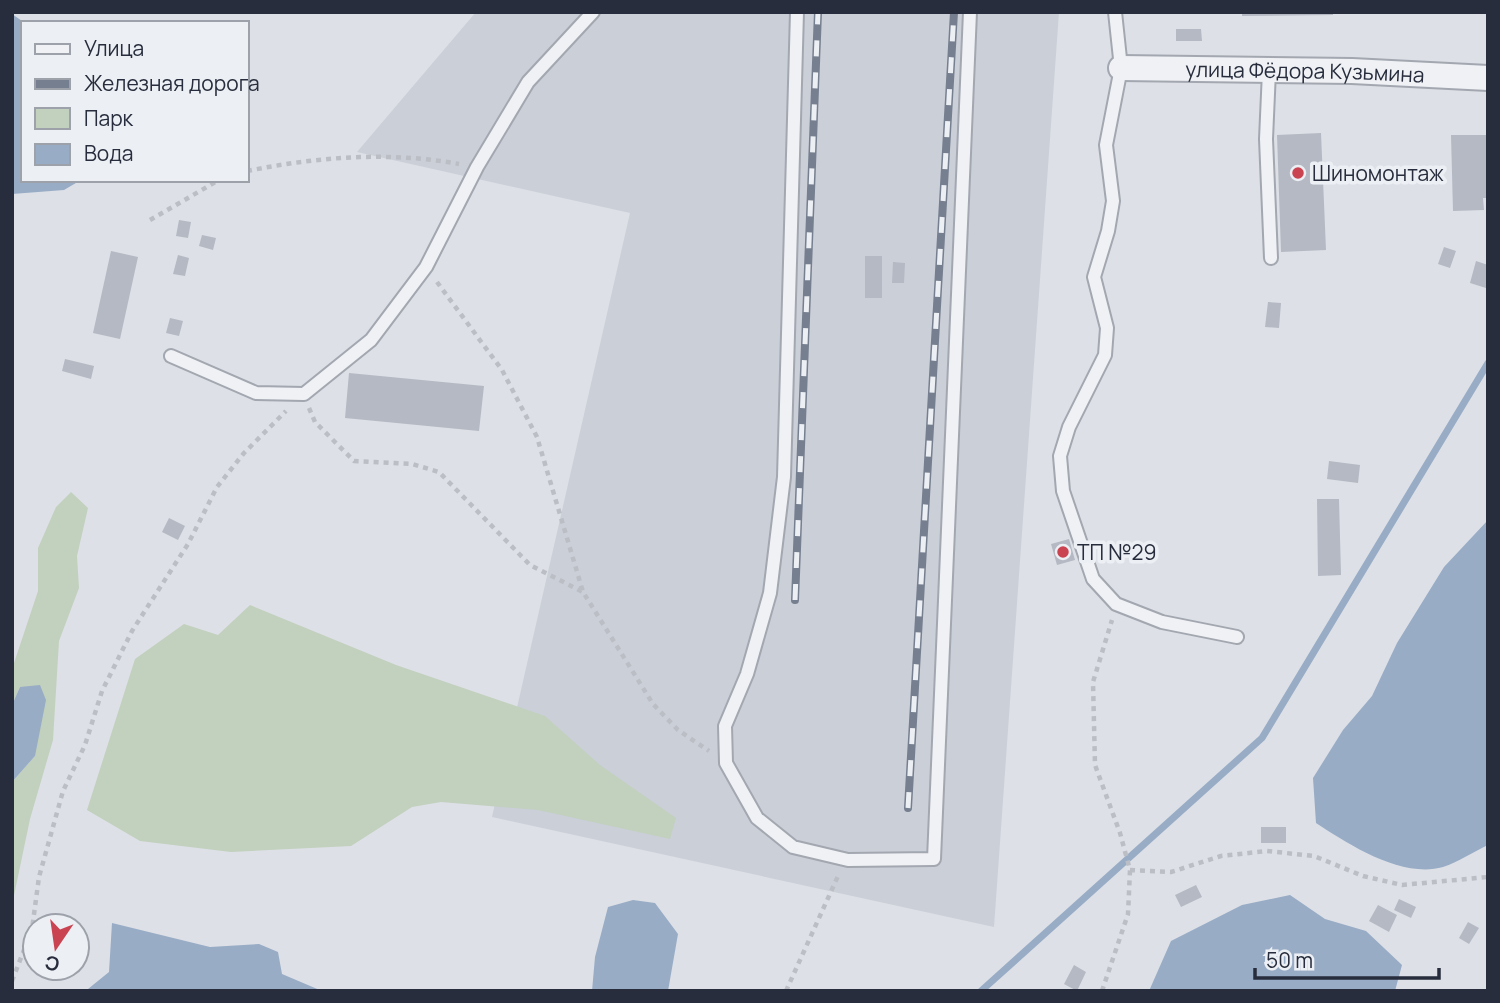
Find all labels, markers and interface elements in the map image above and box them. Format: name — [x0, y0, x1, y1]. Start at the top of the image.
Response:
legend — [21, 21, 248, 182]
text: Улица — [84, 34, 144, 62]
street label: улица Фёдора Кузьмина — [1185, 55, 1425, 89]
text: Железная дорога — [84, 69, 260, 97]
text: Парк — [84, 104, 134, 132]
text: Вода — [84, 139, 134, 167]
place label: Шиномонтаж — [1312, 159, 1444, 187]
marker: Шиномонтаж — [1290, 165, 1306, 181]
place label: ТП №29 — [1077, 538, 1157, 566]
marker: ТП №29 — [1055, 544, 1071, 560]
north arrow — [21, 912, 91, 982]
scale bar — [1255, 936, 1439, 980]
text: 50 m — [1266, 946, 1313, 974]
text: С — [42, 949, 62, 978]

